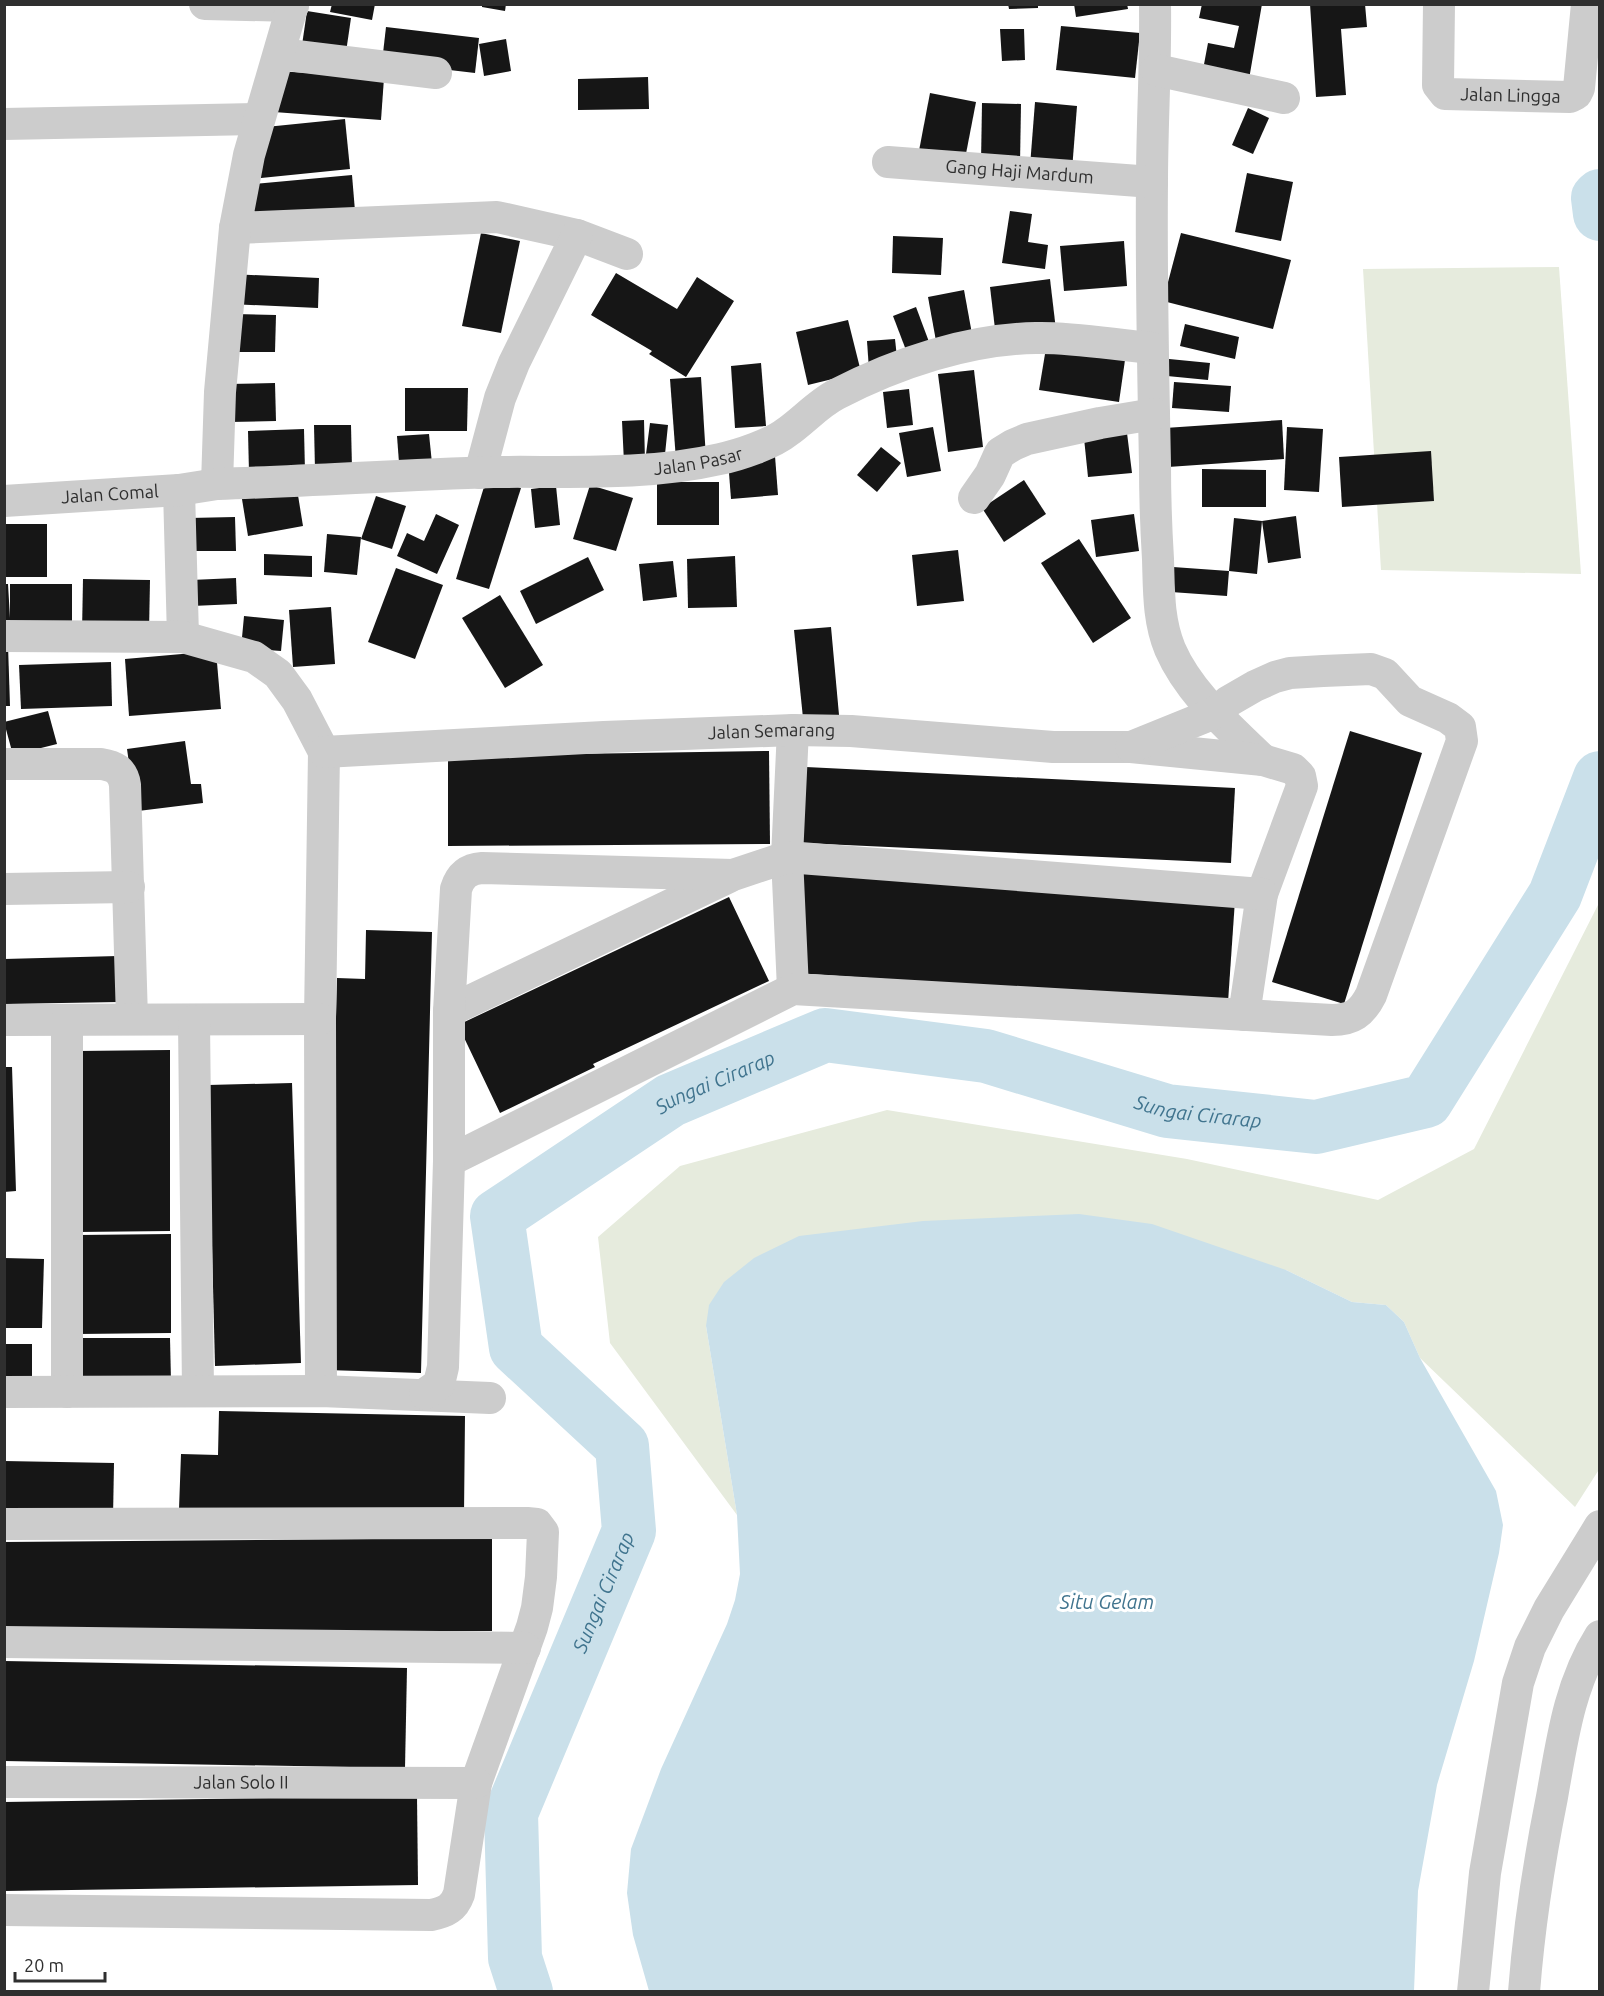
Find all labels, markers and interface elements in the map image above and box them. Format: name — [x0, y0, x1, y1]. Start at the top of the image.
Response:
street label: Jalan Lingga — [1460, 83, 1561, 106]
street label: Gang Haji Mardum — [945, 155, 1095, 187]
street label: Jalan Pasar — [653, 442, 745, 478]
street label: Jalan Comal — [60, 480, 159, 506]
street label: Jalan Semarang — [707, 719, 835, 742]
water label: Sungai Cirarap — [650, 1046, 778, 1119]
water label: Sungai Cirarap — [1131, 1090, 1263, 1132]
water label: Sungai Cirarap — [567, 1529, 638, 1657]
water label: Situ Gelam — [1059, 1590, 1154, 1613]
street label: Jalan Solo II — [193, 1771, 289, 1792]
scale bar — [15, 1945, 105, 1983]
text: 20 m — [24, 1955, 64, 1975]

